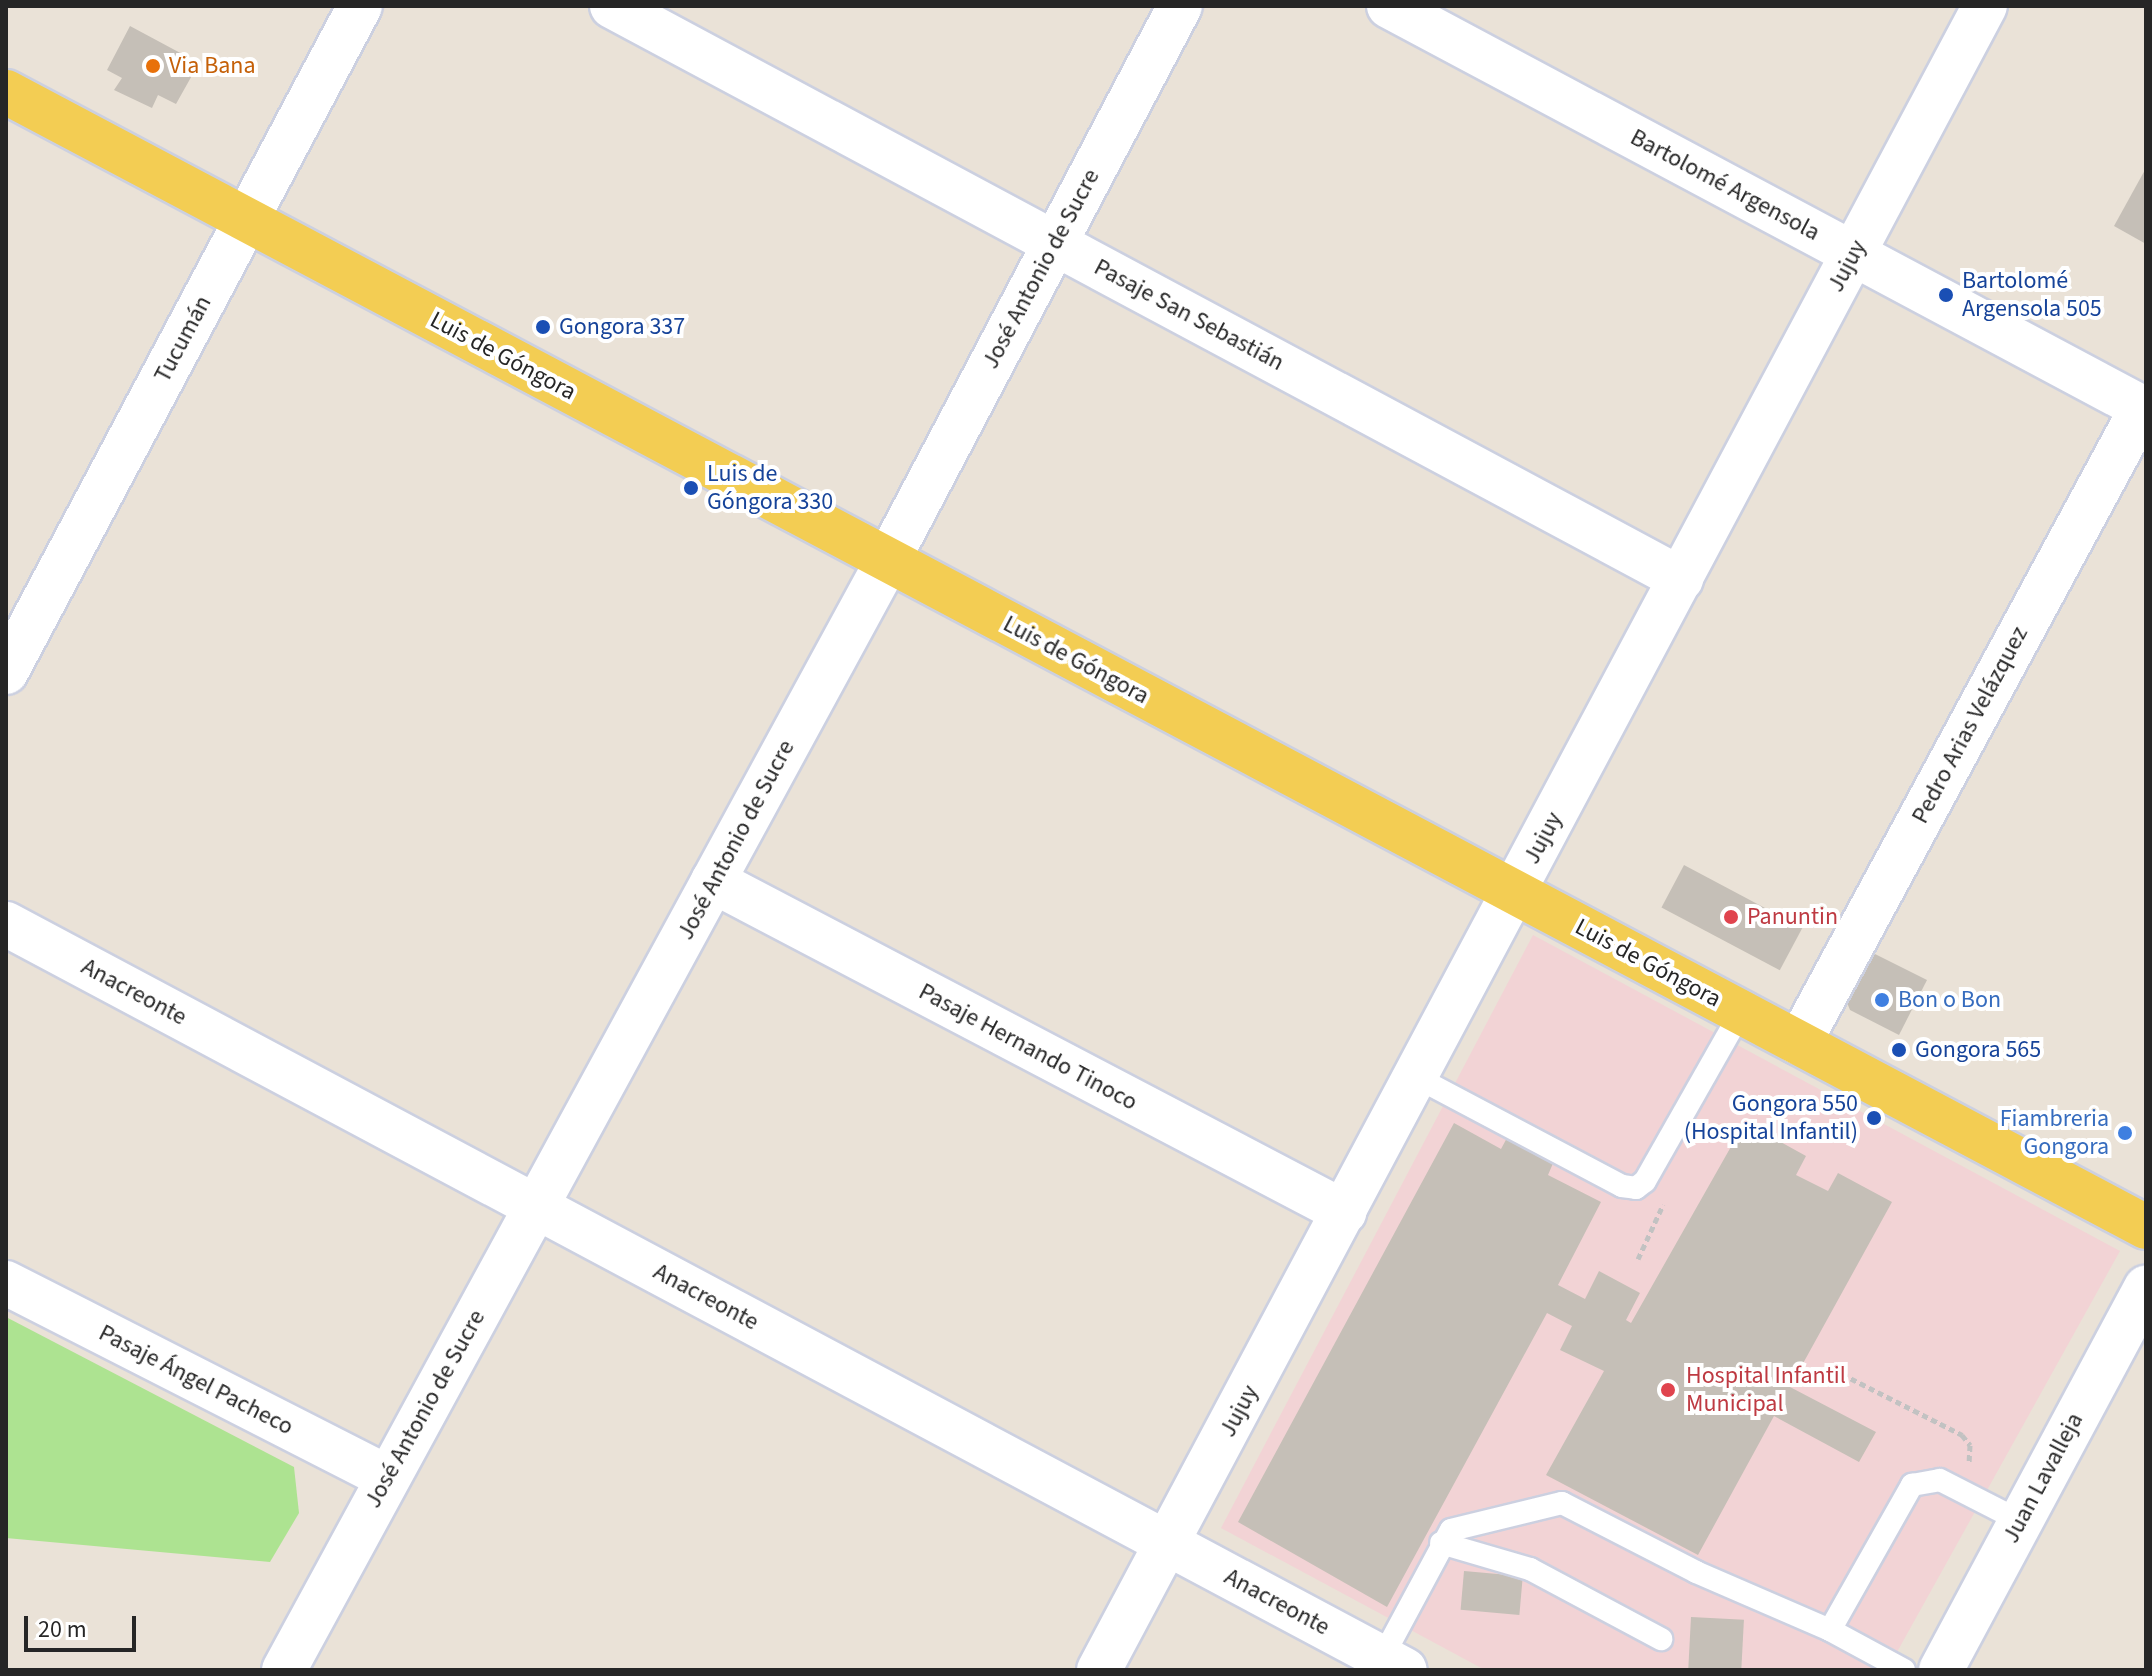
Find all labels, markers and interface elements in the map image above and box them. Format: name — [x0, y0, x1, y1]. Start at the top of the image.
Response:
place label: Via Bana — [169, 52, 256, 80]
marker: Via Bana — [144, 57, 162, 75]
street label: Bartolomé Argensola — [1625, 123, 1825, 247]
street label: José Antonio de Sucre — [976, 164, 1106, 374]
street label: Jujuy — [1821, 235, 1873, 297]
street label: Pasaje San Sebastián — [1089, 253, 1289, 377]
place label: Bartolomé Argensola 505 — [1962, 267, 2102, 323]
marker: Bartolomé Argensola 505 — [1937, 286, 1955, 304]
street label: Tucumán — [148, 291, 218, 387]
street label: Luis de Góngora — [425, 306, 581, 406]
place label: Gongora 337 — [559, 313, 685, 341]
marker: Gongora 337 — [534, 318, 552, 336]
place label: Luis de Góngora 330 — [707, 460, 833, 516]
marker: Luis de Góngora 330 — [682, 479, 700, 497]
street label: Luis de Góngora — [998, 610, 1154, 710]
street label: Pedro Arias Velázquez — [1906, 622, 2034, 828]
street label: José Antonio de Sucre — [671, 735, 801, 945]
street label: Jujuy — [1517, 807, 1569, 869]
place label: Panuntin — [1747, 903, 1838, 931]
marker: Panuntin — [1722, 908, 1740, 926]
street label: Luis de Góngora — [1570, 913, 1726, 1013]
street label: Anacreonte — [76, 952, 192, 1032]
street label: Pasaje Hernando Tinoco — [914, 977, 1142, 1117]
place label: Bon o Bon — [1898, 986, 2001, 1014]
marker: Bon o Bon — [1873, 991, 1891, 1009]
place label: Gongora 565 — [1915, 1036, 2041, 1064]
marker: Gongora 565 — [1890, 1041, 1908, 1059]
place label: Gongora 550 (Hospital Infantil) — [1684, 1090, 1858, 1146]
place label: Fiambreria Gongora — [2000, 1105, 2109, 1161]
marker: Gongora 550 (Hospital Infantil) — [1865, 1109, 1883, 1127]
marker: Fiambreria Gongora — [2116, 1124, 2134, 1142]
street label: Anacreonte — [648, 1257, 764, 1337]
street label: José Antonio de Sucre — [359, 1305, 491, 1513]
street label: Pasaje Ángel Pacheco — [94, 1319, 298, 1441]
place label: Hospital Infantil Municipal — [1686, 1362, 1846, 1418]
marker: Hospital Infantil Municipal — [1657, 1379, 1679, 1401]
street label: Jujuy — [1213, 1380, 1265, 1442]
street label: Juan Lavalleja — [1997, 1408, 2089, 1548]
street label: Anacreonte — [1219, 1562, 1335, 1642]
scale bar — [28, 1600, 140, 1650]
text: 20 m — [38, 1612, 87, 1647]

